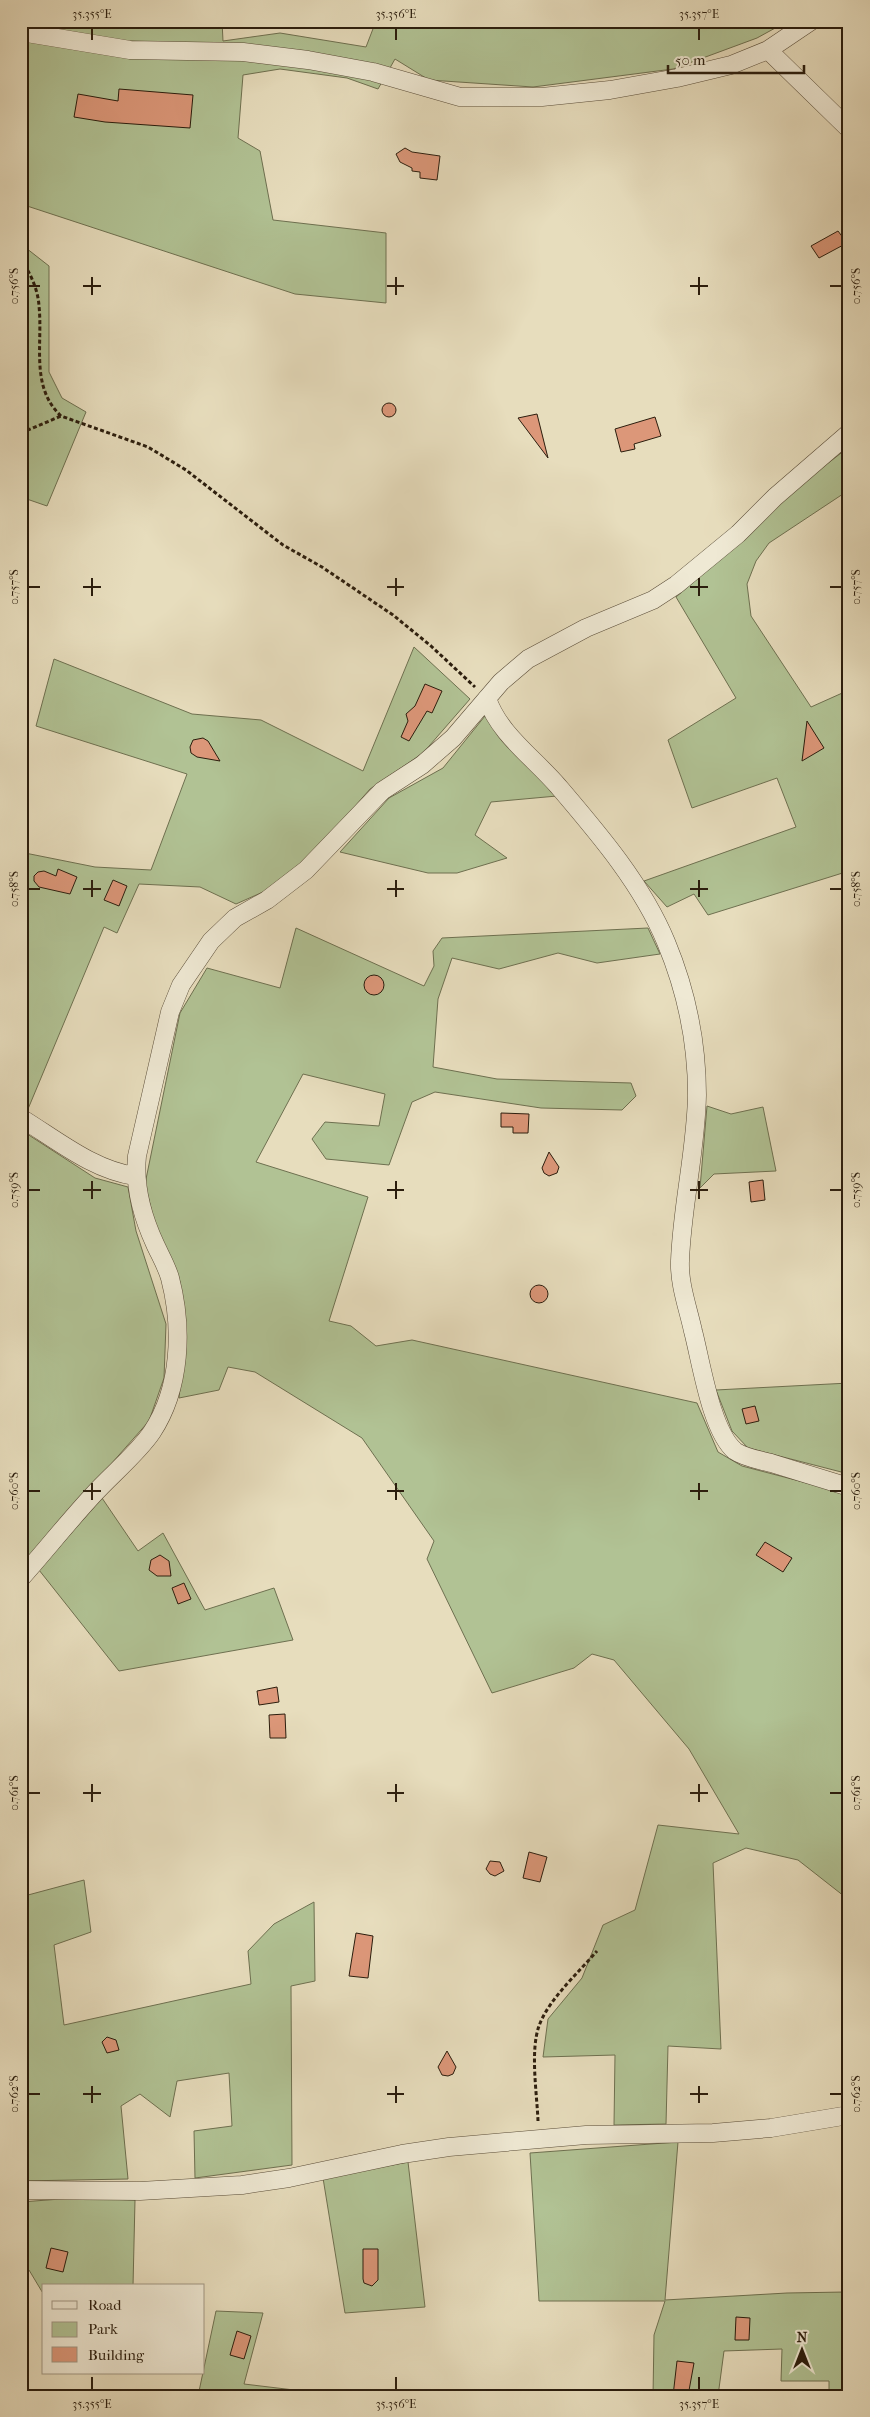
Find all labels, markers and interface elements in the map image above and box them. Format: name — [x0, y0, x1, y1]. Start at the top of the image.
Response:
text: 35.355°E — [72, 7, 112, 21]
text: 35.356°E — [376, 7, 416, 21]
text: 35.357°E — [679, 7, 719, 21]
scale bar — [668, 42, 804, 74]
text: 50 m — [675, 51, 706, 69]
text: 0.756°S — [7, 268, 21, 304]
text: 0.756°S — [849, 268, 863, 304]
text: 0.757°S — [7, 569, 21, 605]
text: 0.757°S — [849, 569, 863, 605]
text: 0.758°S — [7, 871, 21, 907]
text: 0.758°S — [849, 871, 863, 907]
text: 0.759°S — [7, 1172, 21, 1208]
text: 0.759°S — [849, 1172, 863, 1208]
text: 0.760°S — [7, 1472, 21, 1510]
text: 0.760°S — [849, 1472, 863, 1510]
text: 0.761°S — [7, 1775, 21, 1811]
text: 0.761°S — [849, 1775, 863, 1811]
text: 0.762°S — [7, 2075, 21, 2113]
text: 0.762°S — [849, 2075, 863, 2113]
legend — [42, 2284, 205, 2374]
text: Road — [88, 2296, 122, 2314]
text: Park — [88, 2320, 118, 2338]
north arrow — [778, 2324, 828, 2374]
text: N — [797, 2329, 808, 2346]
text: Building — [88, 2346, 145, 2364]
text: 35.355°E — [72, 2397, 112, 2411]
text: 35.356°E — [376, 2397, 416, 2411]
text: 35.357°E — [679, 2397, 719, 2411]

